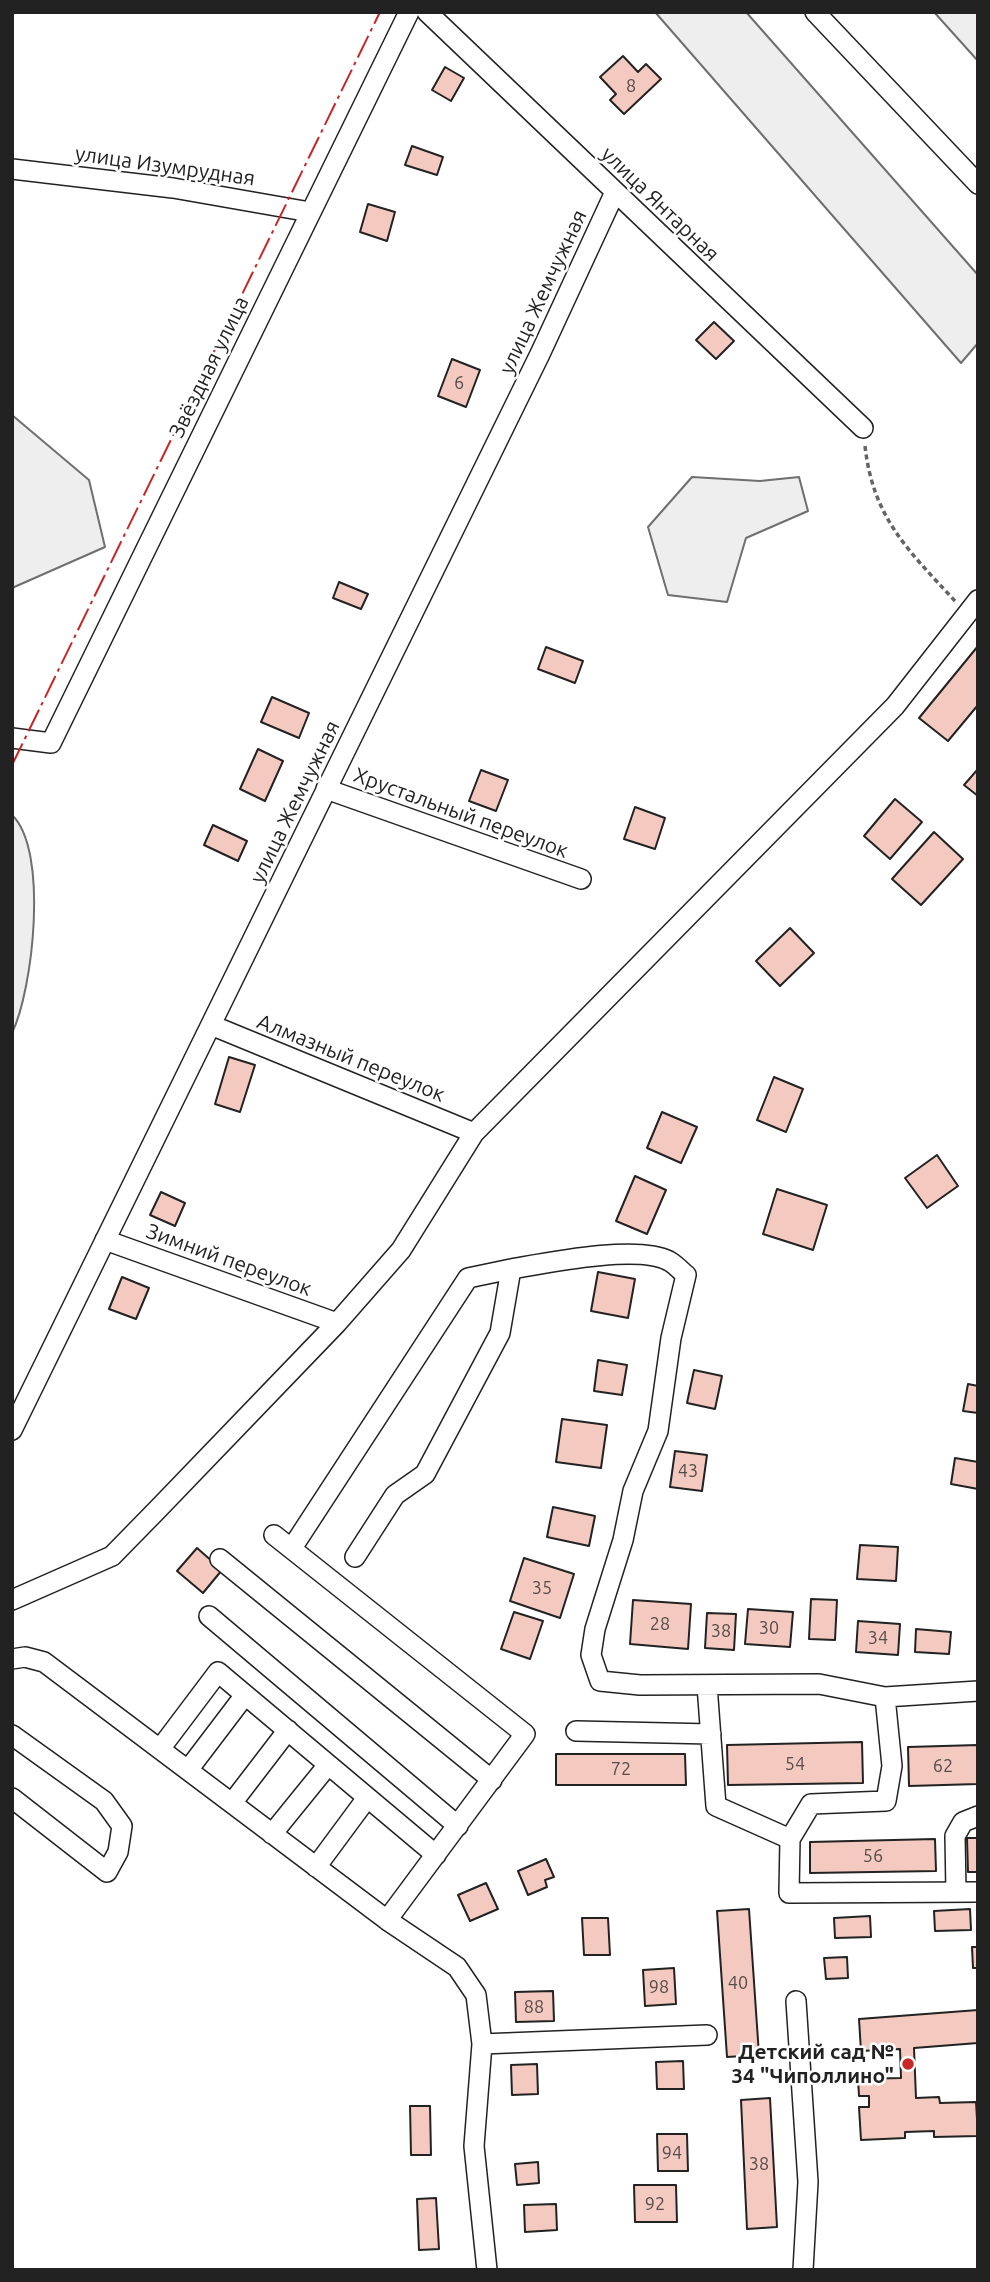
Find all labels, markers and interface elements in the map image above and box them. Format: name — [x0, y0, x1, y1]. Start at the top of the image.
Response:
house number: 8 — [626, 75, 636, 97]
street label: улица Изумрудная — [73, 141, 257, 191]
street label: улица Янтарная — [596, 141, 724, 267]
street label: улица Жемчужная — [494, 206, 592, 378]
street label: Звёздная улица — [164, 292, 254, 442]
house number: 6 — [454, 372, 464, 394]
street label: улица Жемчужная — [245, 716, 345, 888]
street label: Хрустальный переулок — [350, 762, 572, 864]
street label: Алмазный переулок — [253, 1009, 449, 1107]
street label: Зимний переулок — [143, 1218, 315, 1302]
house number: 43 — [678, 1460, 698, 1482]
house number: 35 — [532, 1577, 552, 1599]
house number: 28 — [650, 1613, 670, 1635]
house number: 30 — [759, 1617, 779, 1639]
house number: 38 — [711, 1620, 731, 1642]
house number: 34 — [868, 1627, 888, 1649]
house number: 54 — [785, 1753, 805, 1775]
house number: 62 — [933, 1755, 953, 1777]
house number: 72 — [611, 1758, 631, 1780]
house number: 56 — [863, 1845, 883, 1867]
house number: 40 — [728, 1972, 748, 1994]
house number: 98 — [649, 1976, 669, 1998]
house number: 88 — [524, 1996, 544, 2018]
place label: Детский сад № 34 "Чиполлино" — [731, 2039, 894, 2089]
marker: Детский сад № 34 "Чиполлино" — [900, 2056, 916, 2072]
house number: 94 — [662, 2142, 682, 2164]
house number: 38 — [749, 2153, 769, 2175]
house number: 92 — [645, 2193, 665, 2215]

